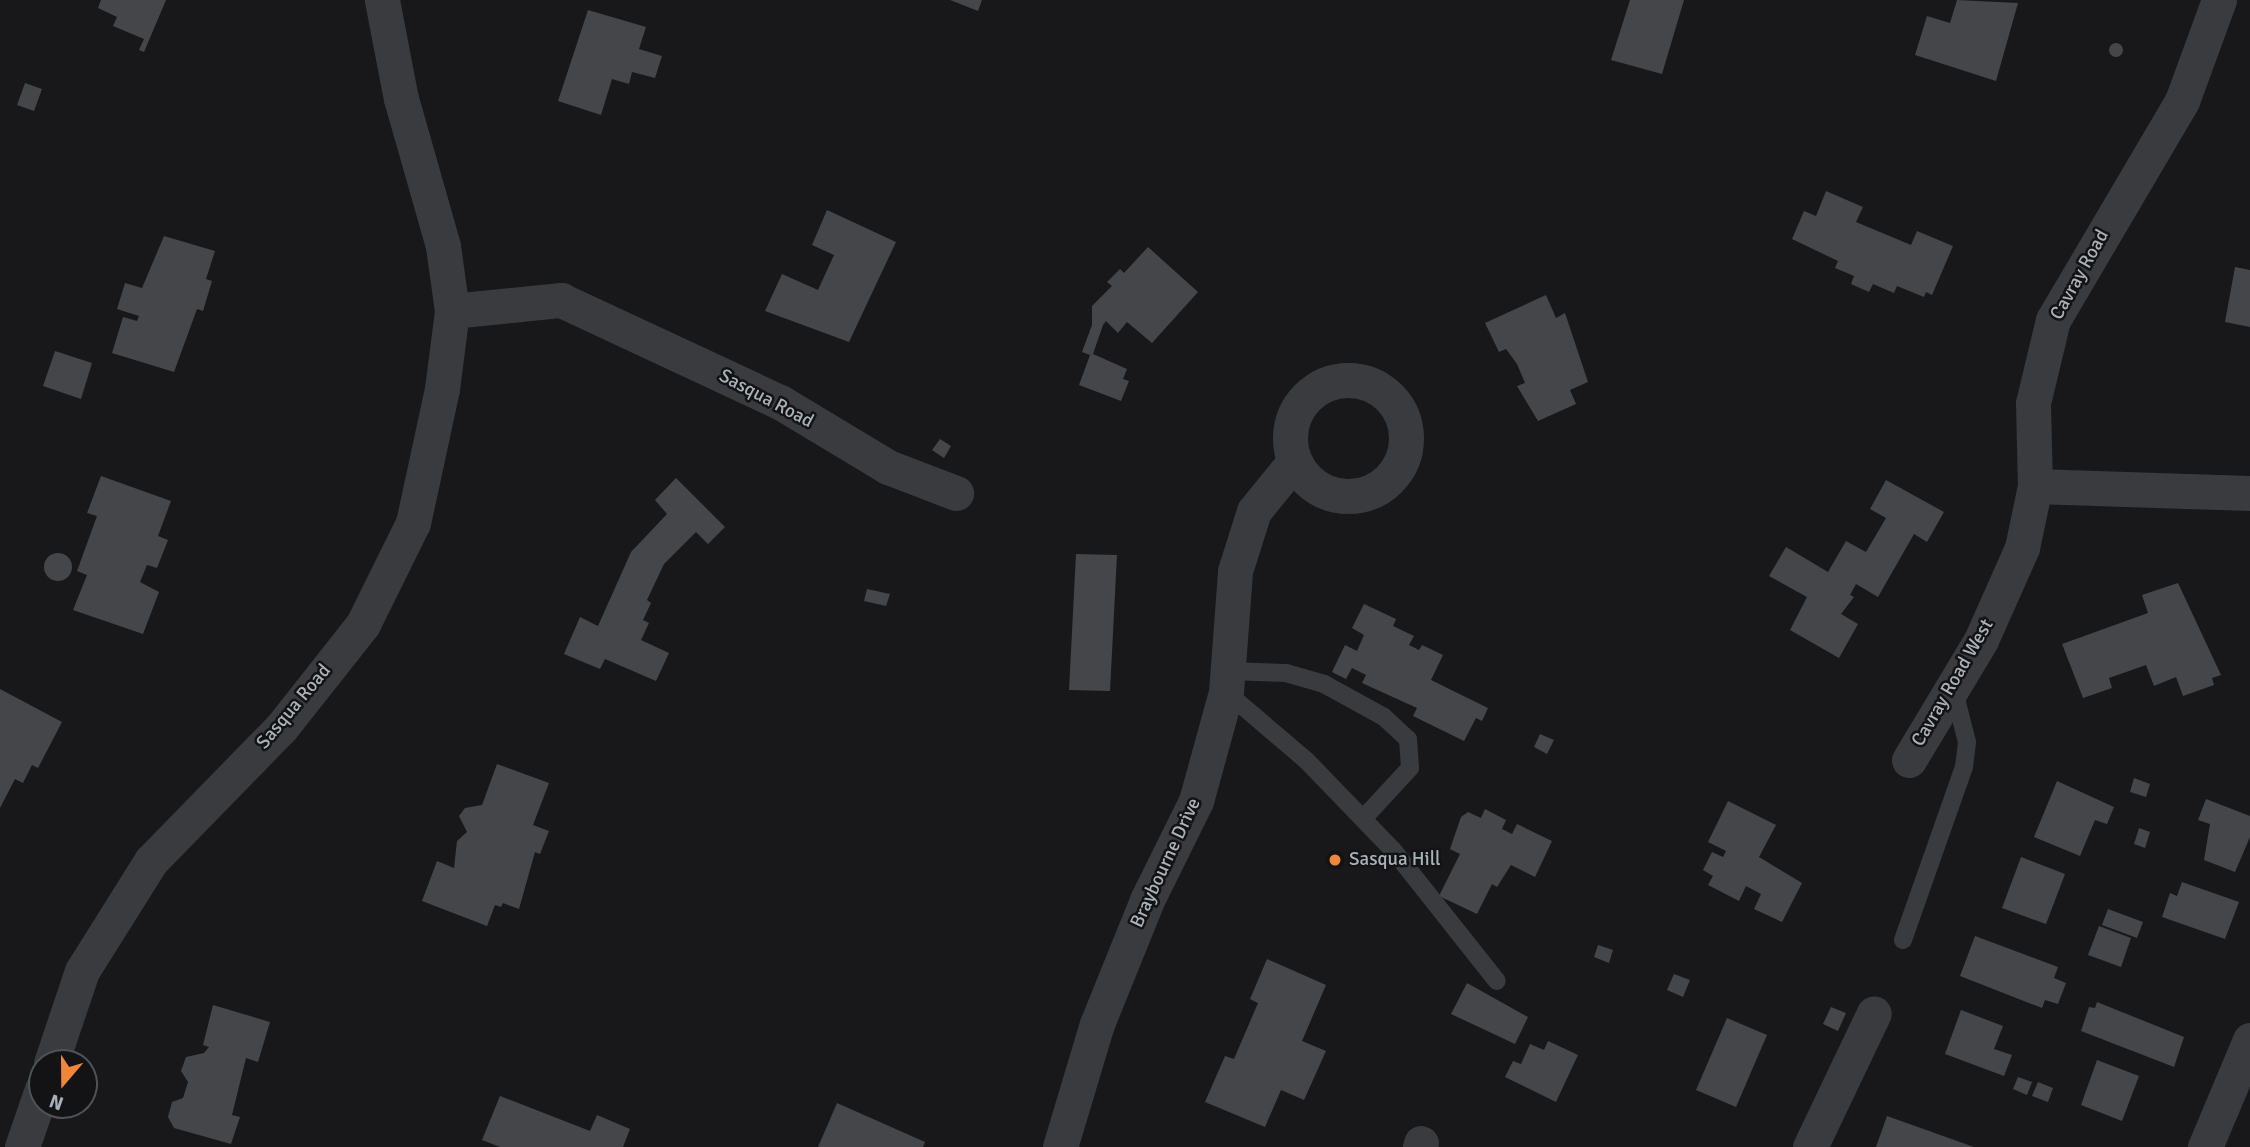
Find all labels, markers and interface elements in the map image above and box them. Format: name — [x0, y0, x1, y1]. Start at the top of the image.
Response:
street label: Cavray Road — [2046, 226, 2114, 324]
street label: Sasqua Road — [715, 365, 817, 433]
street label: Cavray Road West — [1907, 615, 1999, 751]
street label: Sasqua Road — [252, 660, 336, 754]
street label: Braybourne Drive — [1126, 795, 1206, 931]
place label: Sasqua Hill — [1349, 849, 1441, 871]
marker: Sasqua Hill — [1327, 852, 1343, 868]
north arrow — [28, 1049, 98, 1119]
text: N — [46, 1088, 67, 1115]

